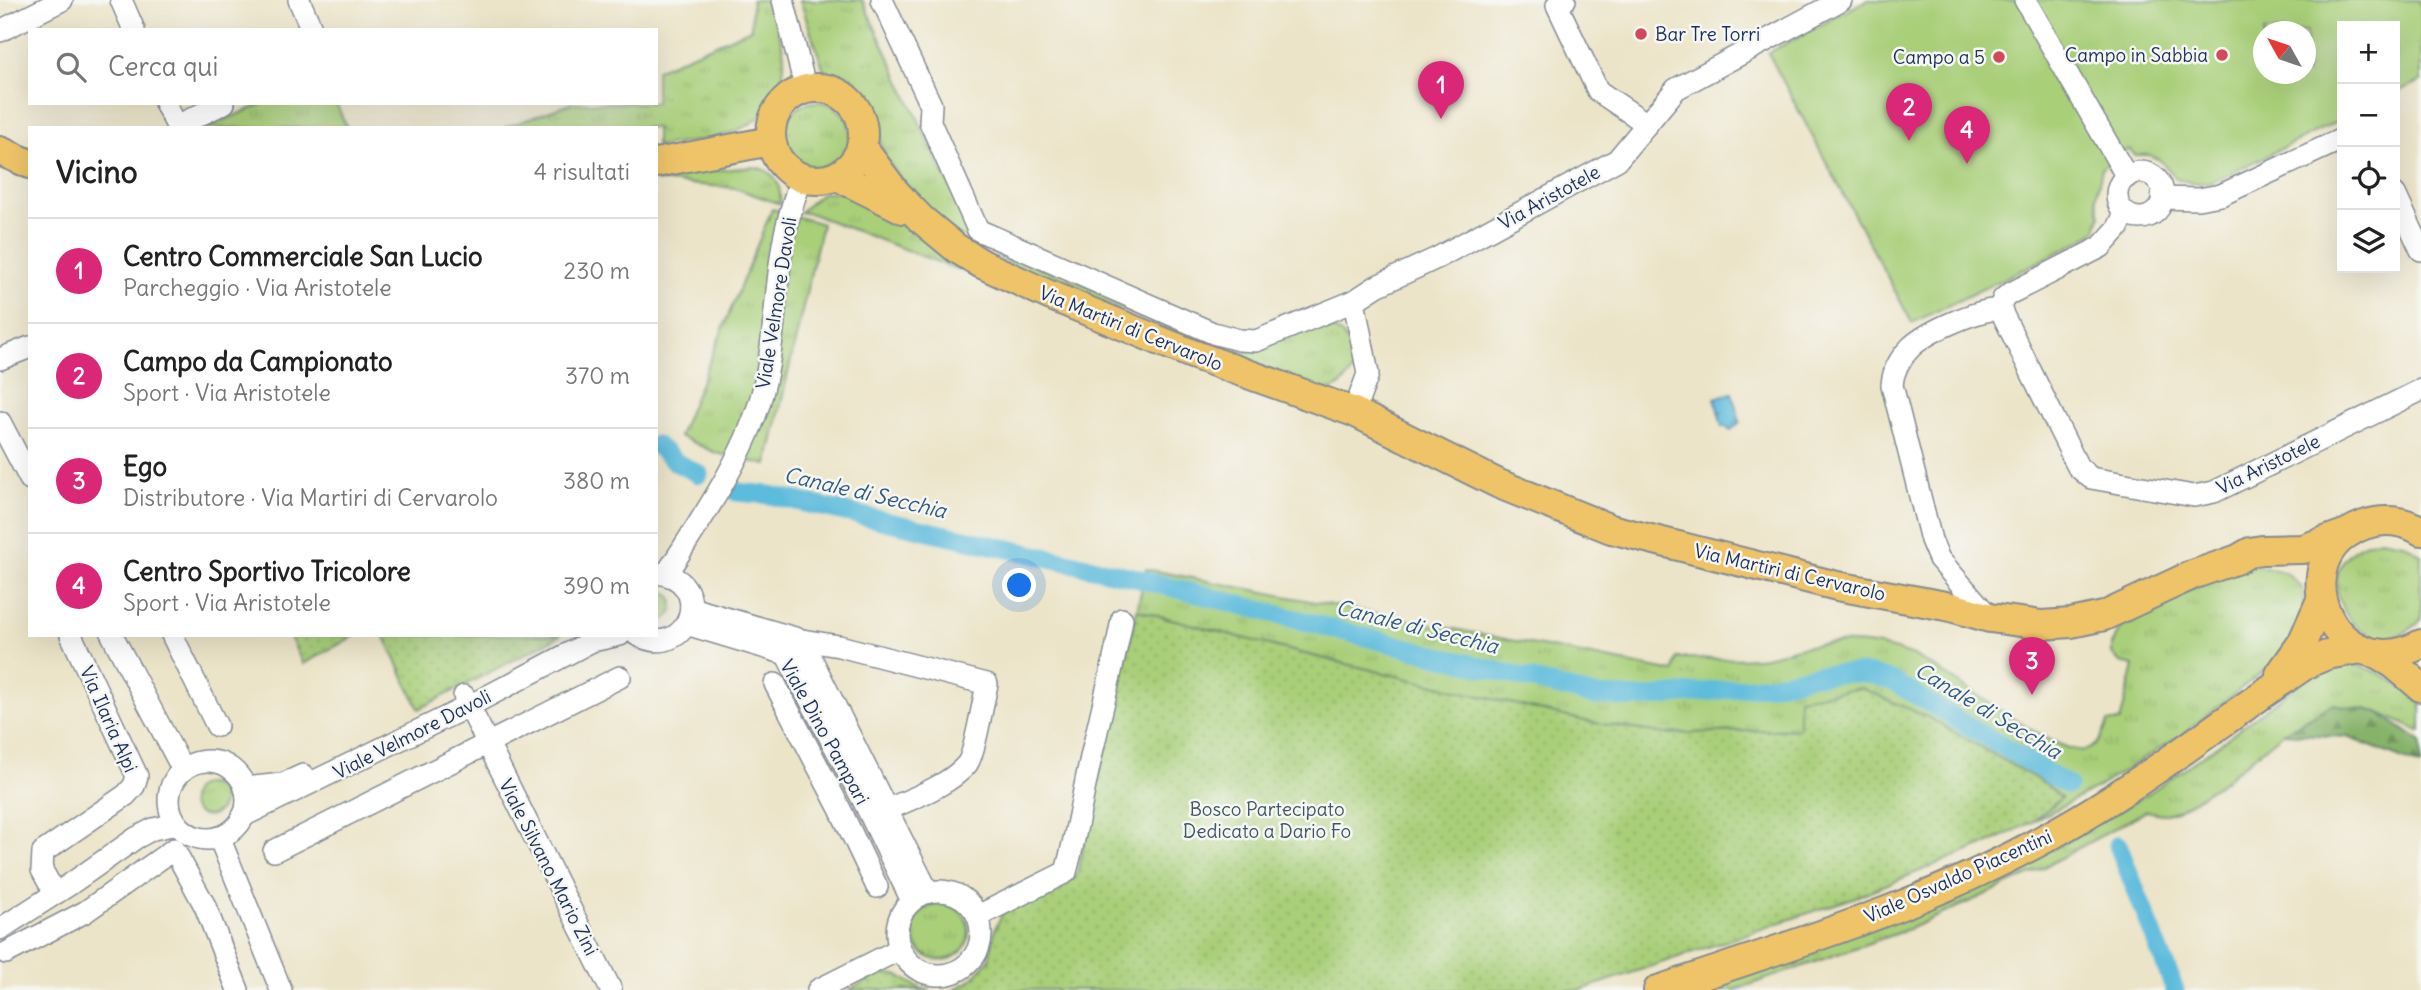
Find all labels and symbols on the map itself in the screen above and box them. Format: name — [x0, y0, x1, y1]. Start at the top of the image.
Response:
north arrow — [2253, 21, 2316, 84]
place label: Bar Tre Torri — [1655, 22, 1760, 46]
marker: Bar Tre Torri — [1633, 26, 1649, 42]
place label: Campo in Sabbia — [2065, 43, 2208, 67]
place label: Campo a 5 — [1893, 45, 1985, 69]
marker: Campo in Sabbia — [2214, 47, 2230, 63]
marker: Campo a 5 — [1991, 49, 2007, 65]
pin: 1 — [1418, 61, 1464, 119]
pin: 2 — [1886, 83, 1932, 141]
pin: 4 — [1944, 106, 1990, 164]
street label: Via Aristotele — [1494, 159, 1604, 235]
street label: Viale Velmore Davoli — [751, 215, 801, 391]
street label: Via Martiri di Cervarolo — [1036, 280, 1226, 376]
street label: Via Aristotele — [2212, 429, 2324, 499]
water label: Canale di Secchia — [781, 461, 950, 525]
street label: Via Martiri di Cervarolo — [1692, 538, 1888, 606]
your location — [1002, 568, 1036, 602]
water label: Canale di Secchia — [1333, 593, 1502, 660]
pin: 3 — [2009, 637, 2055, 695]
street label: Viale Dino Pampari — [775, 655, 875, 809]
water label: Canale di Secchia — [1910, 656, 2067, 765]
street label: Via Ilaria Alpi — [75, 662, 143, 776]
street label: Viale Velmore Davoli — [329, 684, 495, 784]
street label: Viale Silvano Mario Zini — [494, 775, 604, 959]
park label: Bosco Partecipato Dedicato a Dario Fo — [1183, 797, 1351, 843]
street label: Viale Osvaldo Piacentini — [1861, 824, 2055, 928]

